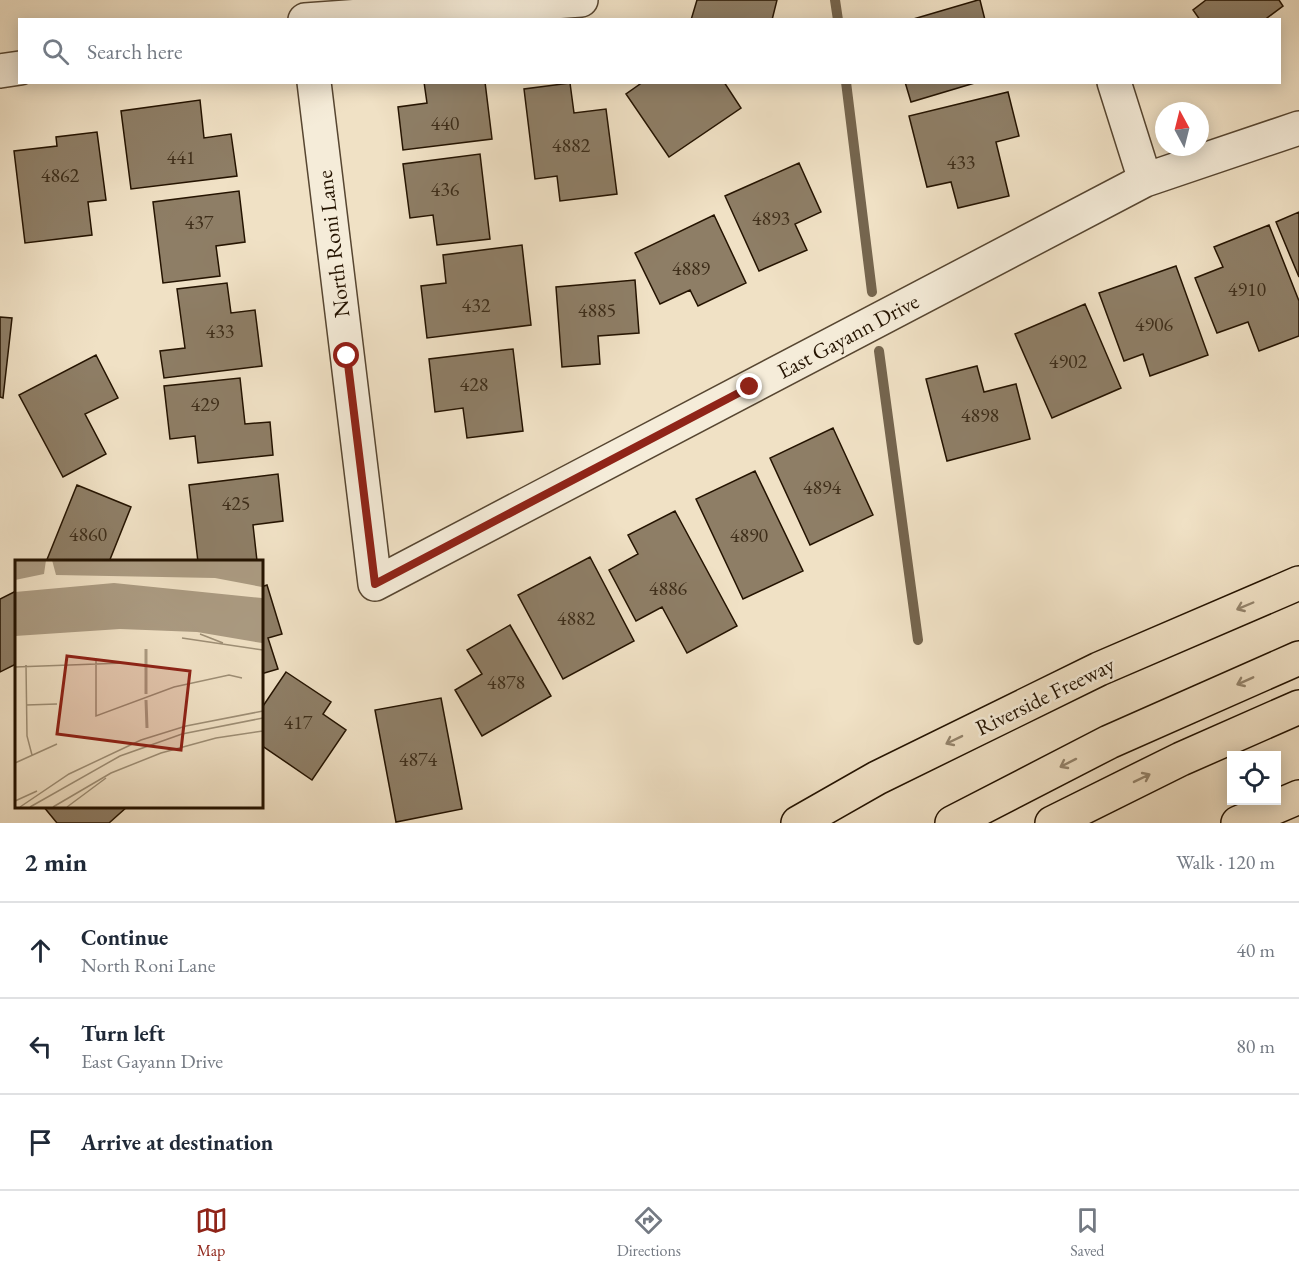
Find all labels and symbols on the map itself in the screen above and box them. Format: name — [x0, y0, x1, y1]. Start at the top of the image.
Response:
north arrow — [1155, 102, 1209, 156]
house number: 440 — [431, 110, 460, 136]
house number: 4882 — [552, 132, 591, 158]
house number: 441 — [167, 144, 195, 170]
house number: 433 — [947, 149, 975, 175]
house number: 4862 — [41, 162, 80, 188]
street label: North Roni Lane — [310, 168, 356, 319]
house number: 436 — [431, 176, 460, 202]
house number: 4893 — [752, 205, 790, 231]
house number: 437 — [185, 209, 214, 235]
house number: 4889 — [672, 255, 711, 281]
house number: 4910 — [1228, 276, 1267, 302]
street label: East Gayann Drive — [772, 286, 924, 386]
house number: 432 — [462, 292, 491, 318]
house number: 4885 — [578, 297, 616, 323]
house number: 4906 — [1135, 311, 1174, 337]
house number: 433 — [206, 318, 234, 344]
route start — [333, 342, 359, 368]
house number: 4902 — [1049, 348, 1088, 374]
house number: 428 — [460, 371, 488, 397]
route end — [736, 373, 762, 399]
house number: 429 — [191, 391, 220, 417]
house number: 4898 — [961, 402, 999, 428]
house number: 4894 — [803, 474, 842, 500]
house number: 425 — [222, 490, 250, 516]
house number: 4860 — [69, 521, 108, 547]
house number: 4890 — [730, 522, 769, 548]
inset map — [15, 560, 262, 808]
house number: 4886 — [649, 575, 688, 601]
one-way arrow — [1237, 601, 1255, 612]
house number: 4882 — [557, 605, 596, 631]
street label: Riverside Freeway — [971, 650, 1120, 742]
house number: 4878 — [487, 669, 525, 695]
one-way arrow — [1237, 676, 1255, 688]
house number: 417 — [284, 709, 313, 735]
one-way arrow — [945, 735, 963, 746]
house number: 4874 — [399, 746, 438, 772]
one-way arrow — [1060, 758, 1078, 769]
one-way arrow — [1132, 772, 1150, 784]

